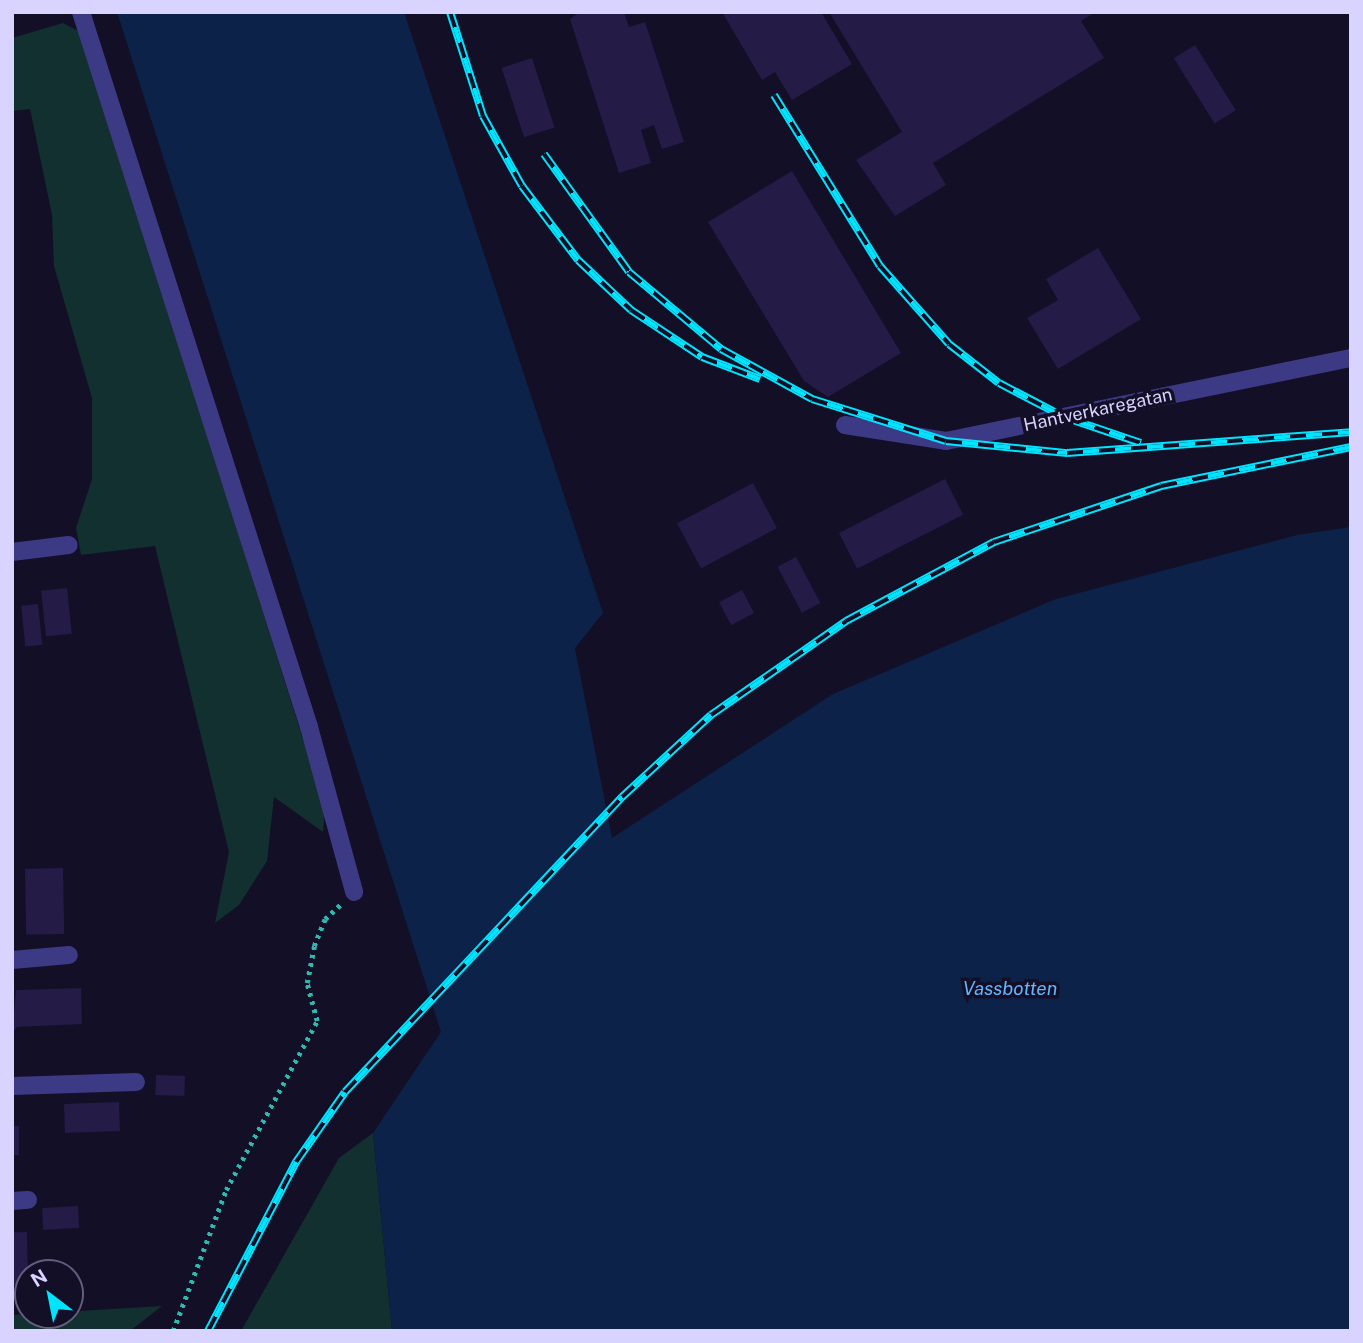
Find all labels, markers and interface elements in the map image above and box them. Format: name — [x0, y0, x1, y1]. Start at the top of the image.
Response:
street label: Hantverkaregatan — [1022, 384, 1174, 436]
water label: Vassbotten — [963, 978, 1057, 1000]
north arrow — [14, 1259, 84, 1329]
text: N — [27, 1265, 51, 1291]

